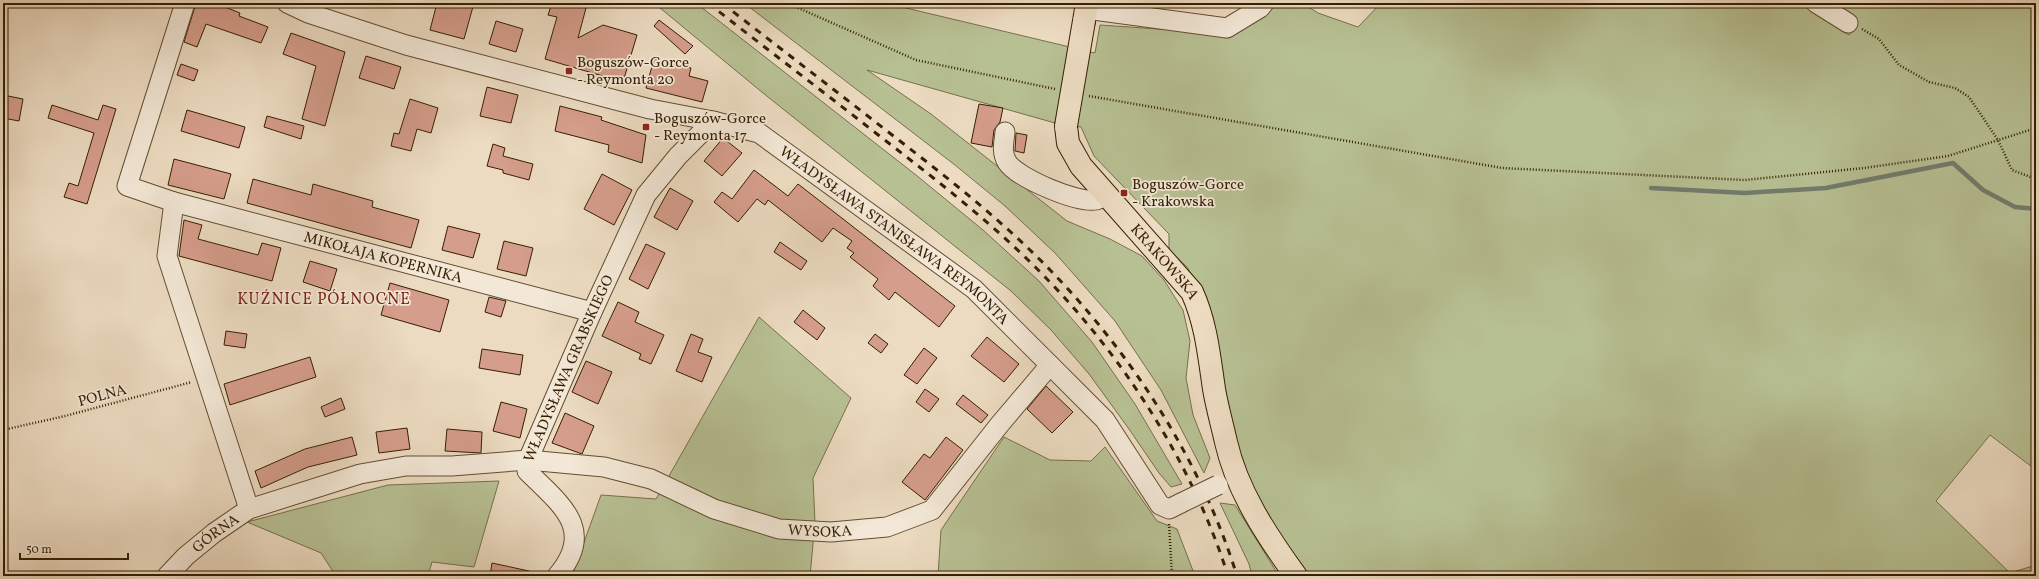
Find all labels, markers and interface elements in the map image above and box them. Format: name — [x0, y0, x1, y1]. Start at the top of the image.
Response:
place label: Boguszów-Gorce - Reymonta 20 — [577, 53, 689, 91]
marker: Boguszów-Gorce - Reymonta 20 — [564, 66, 574, 76]
place label: Boguszów-Gorce - Reymonta 17 — [654, 109, 766, 147]
marker: Boguszów-Gorce - Reymonta 17 — [641, 122, 651, 132]
street label: WŁADYSŁAWA STANISŁAWA REYMONTA — [774, 142, 1013, 330]
place label: Boguszów-Gorce - Krakowska — [1132, 175, 1244, 213]
marker: Boguszów-Gorce - Krakowska — [1119, 188, 1129, 198]
street label: KRAKOWSKA — [1125, 220, 1203, 304]
street label: MIKOŁAJA KOPERNIKA — [301, 228, 465, 290]
street label: WŁADYSŁAWA GRABSKIEGO — [519, 272, 620, 466]
district label: KUŹNICE PÓŁNOCNE — [237, 289, 411, 311]
street label: POLNA — [76, 380, 129, 413]
street label: GÓRNA — [188, 510, 244, 559]
street label: WYSOKA — [787, 521, 853, 544]
scale bar — [20, 535, 128, 561]
text: 50 m — [26, 542, 52, 558]

